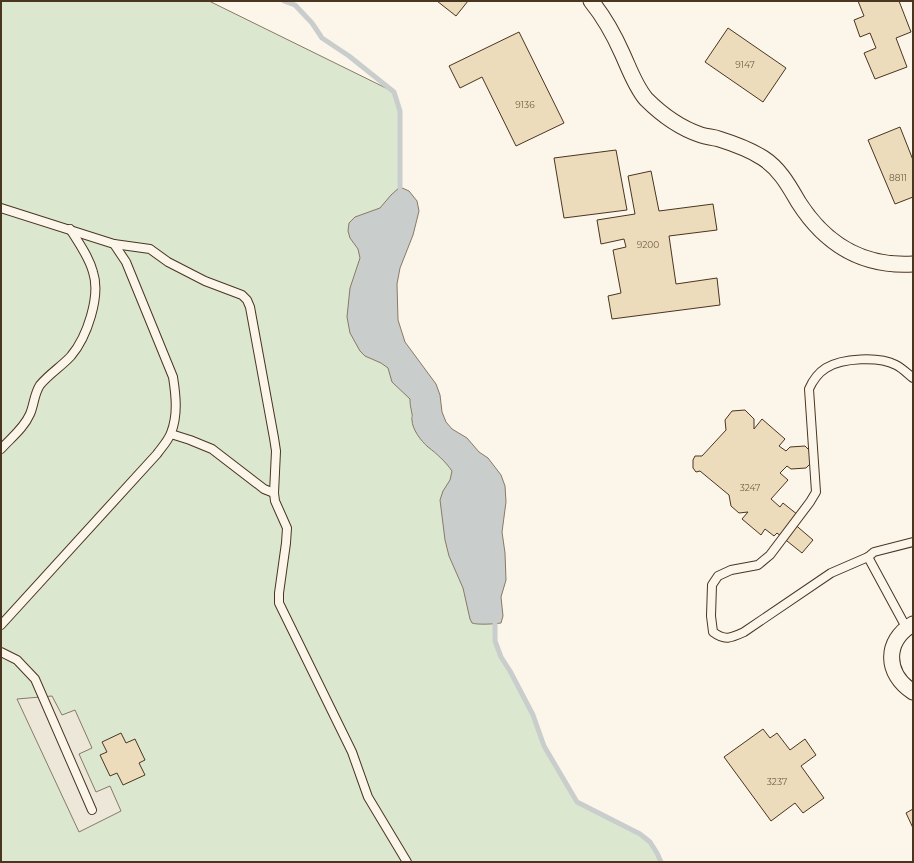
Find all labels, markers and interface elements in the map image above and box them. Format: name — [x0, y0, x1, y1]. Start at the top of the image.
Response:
house number: 9147 — [735, 59, 755, 70]
house number: 9136 — [515, 99, 535, 110]
house number: 8811 — [889, 172, 907, 183]
house number: 9200 — [637, 239, 659, 250]
house number: 3247 — [740, 482, 760, 493]
house number: 3237 — [767, 776, 787, 787]

